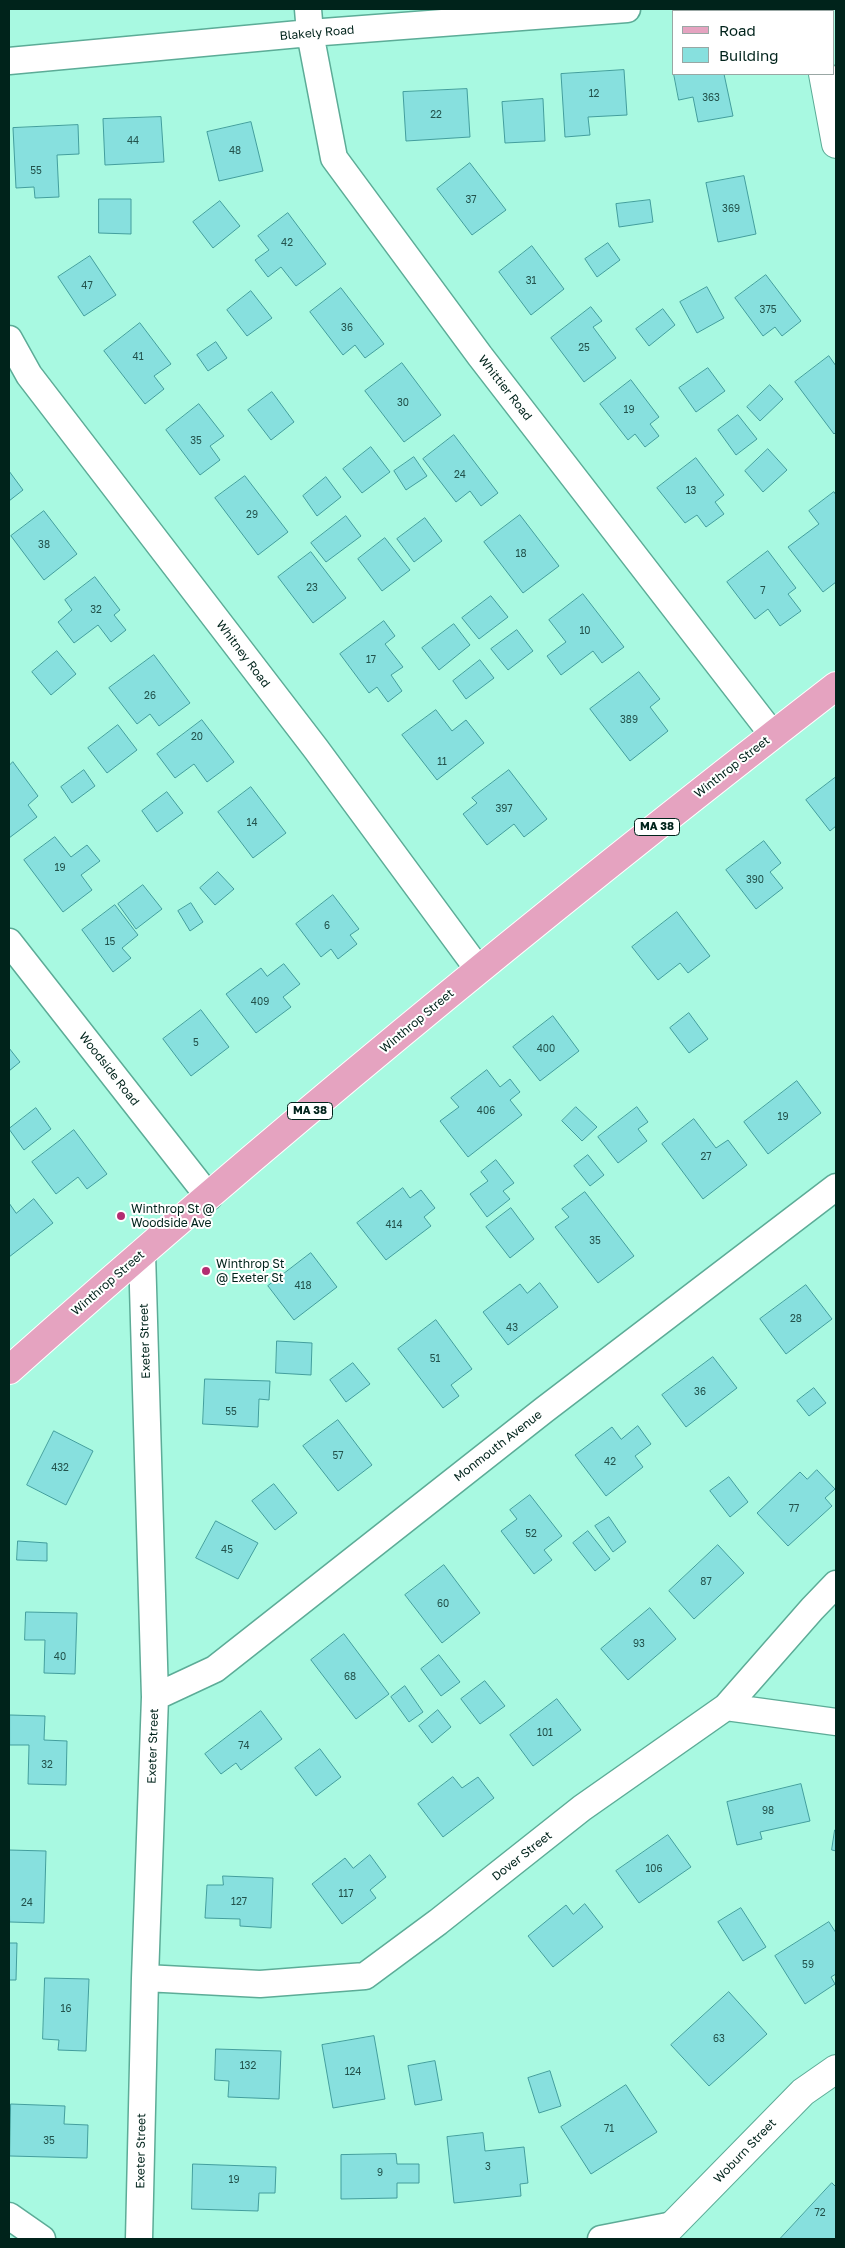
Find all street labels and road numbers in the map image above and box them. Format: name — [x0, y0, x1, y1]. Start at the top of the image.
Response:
street label: Blakely Road — [279, 23, 355, 43]
street label: Whittier Road — [475, 352, 535, 424]
street label: Whitney Road — [213, 618, 273, 690]
street label: Winthrop Street — [691, 733, 773, 801]
road number: MA 38 — [634, 819, 680, 836]
street label: Winthrop Street — [377, 986, 457, 1056]
street label: Woodside Road — [76, 1029, 142, 1109]
road number: MA 38 — [288, 1102, 332, 1120]
street label: Winthrop Street — [69, 1247, 147, 1319]
street label: Exeter Street — [136, 1303, 154, 1379]
street label: Monmouth Avenue — [451, 1407, 545, 1485]
street label: Exeter Street — [144, 1708, 162, 1784]
street label: Dover Street — [489, 1828, 555, 1884]
street label: Exeter Street — [133, 2113, 149, 2189]
street label: Woburn Street — [711, 2116, 779, 2186]

